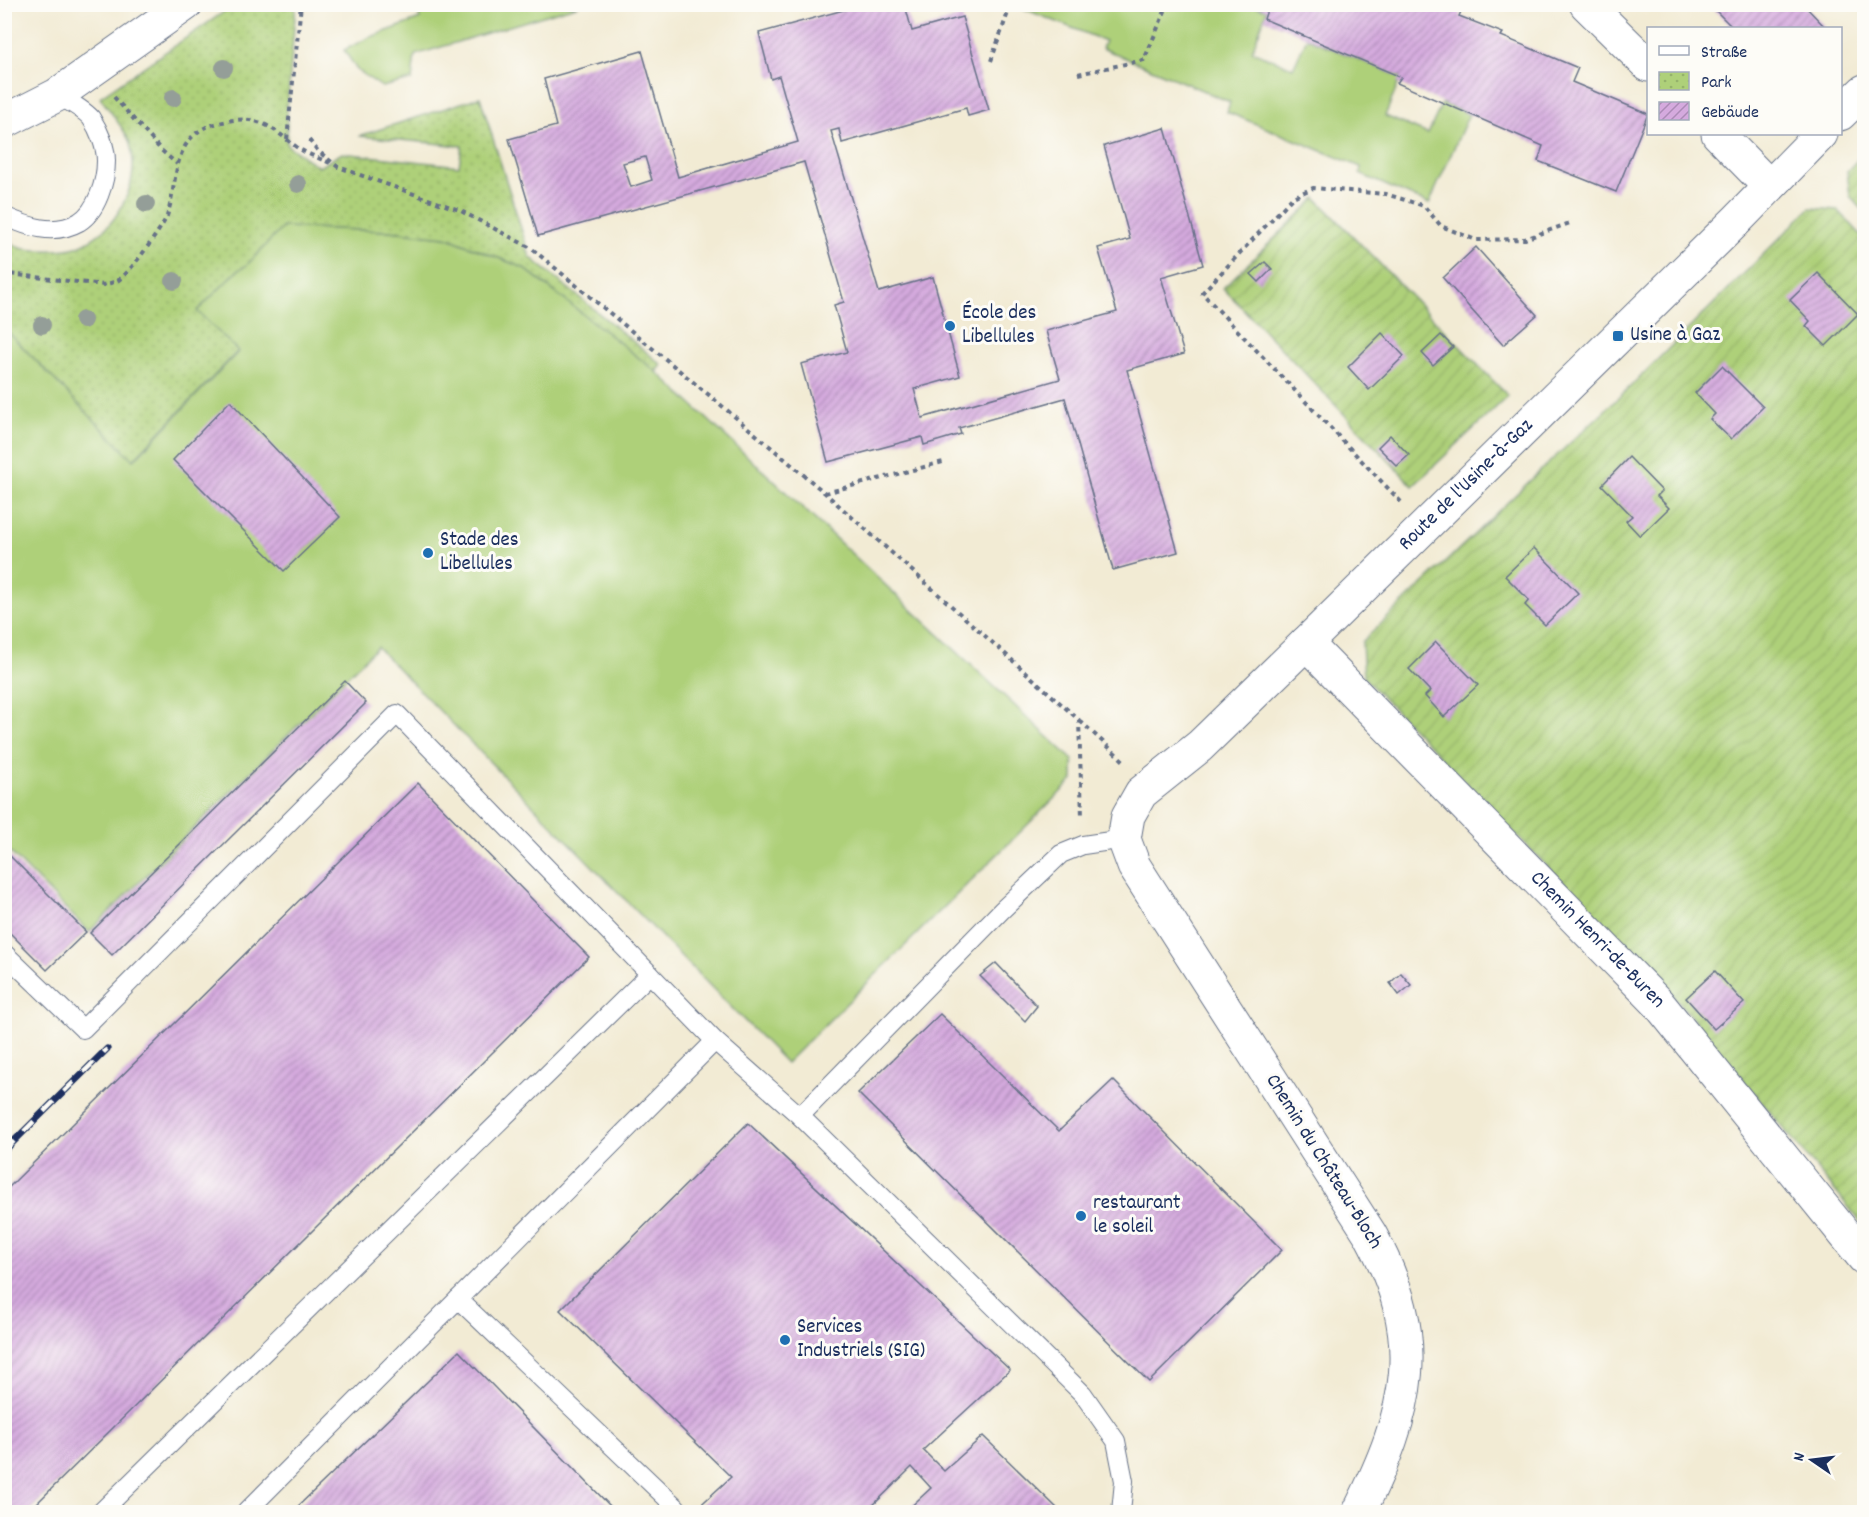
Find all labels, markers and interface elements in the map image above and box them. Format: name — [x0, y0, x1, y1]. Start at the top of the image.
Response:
legend — [1647, 27, 1842, 135]
text: Straße — [1701, 41, 1747, 66]
text: Park — [1701, 71, 1732, 96]
text: Gebäude — [1701, 101, 1759, 126]
place label: École des Libellules — [962, 299, 1036, 353]
marker: École des Libellules — [943, 319, 957, 333]
place label: Usine à Gaz — [1630, 321, 1720, 351]
marker: Usine à Gaz — [1611, 329, 1625, 343]
street label: Route de l'Usine-à-Gaz — [1392, 412, 1541, 559]
place label: Stade des Libellules — [440, 526, 519, 580]
marker: Stade des Libellules — [421, 546, 435, 560]
street label: Chemin Henri-de-Buren — [1522, 865, 1671, 1016]
street label: Chemin du Château-Bloch — [1257, 1069, 1389, 1255]
place label: restaurant le soleil — [1093, 1189, 1181, 1243]
marker: restaurant le soleil — [1074, 1209, 1088, 1223]
place label: Services Industriels (SIG) — [797, 1313, 925, 1367]
marker: Services Industriels (SIG) — [778, 1333, 792, 1347]
north arrow — [1782, 1430, 1842, 1490]
text: N — [1788, 1450, 1812, 1464]

